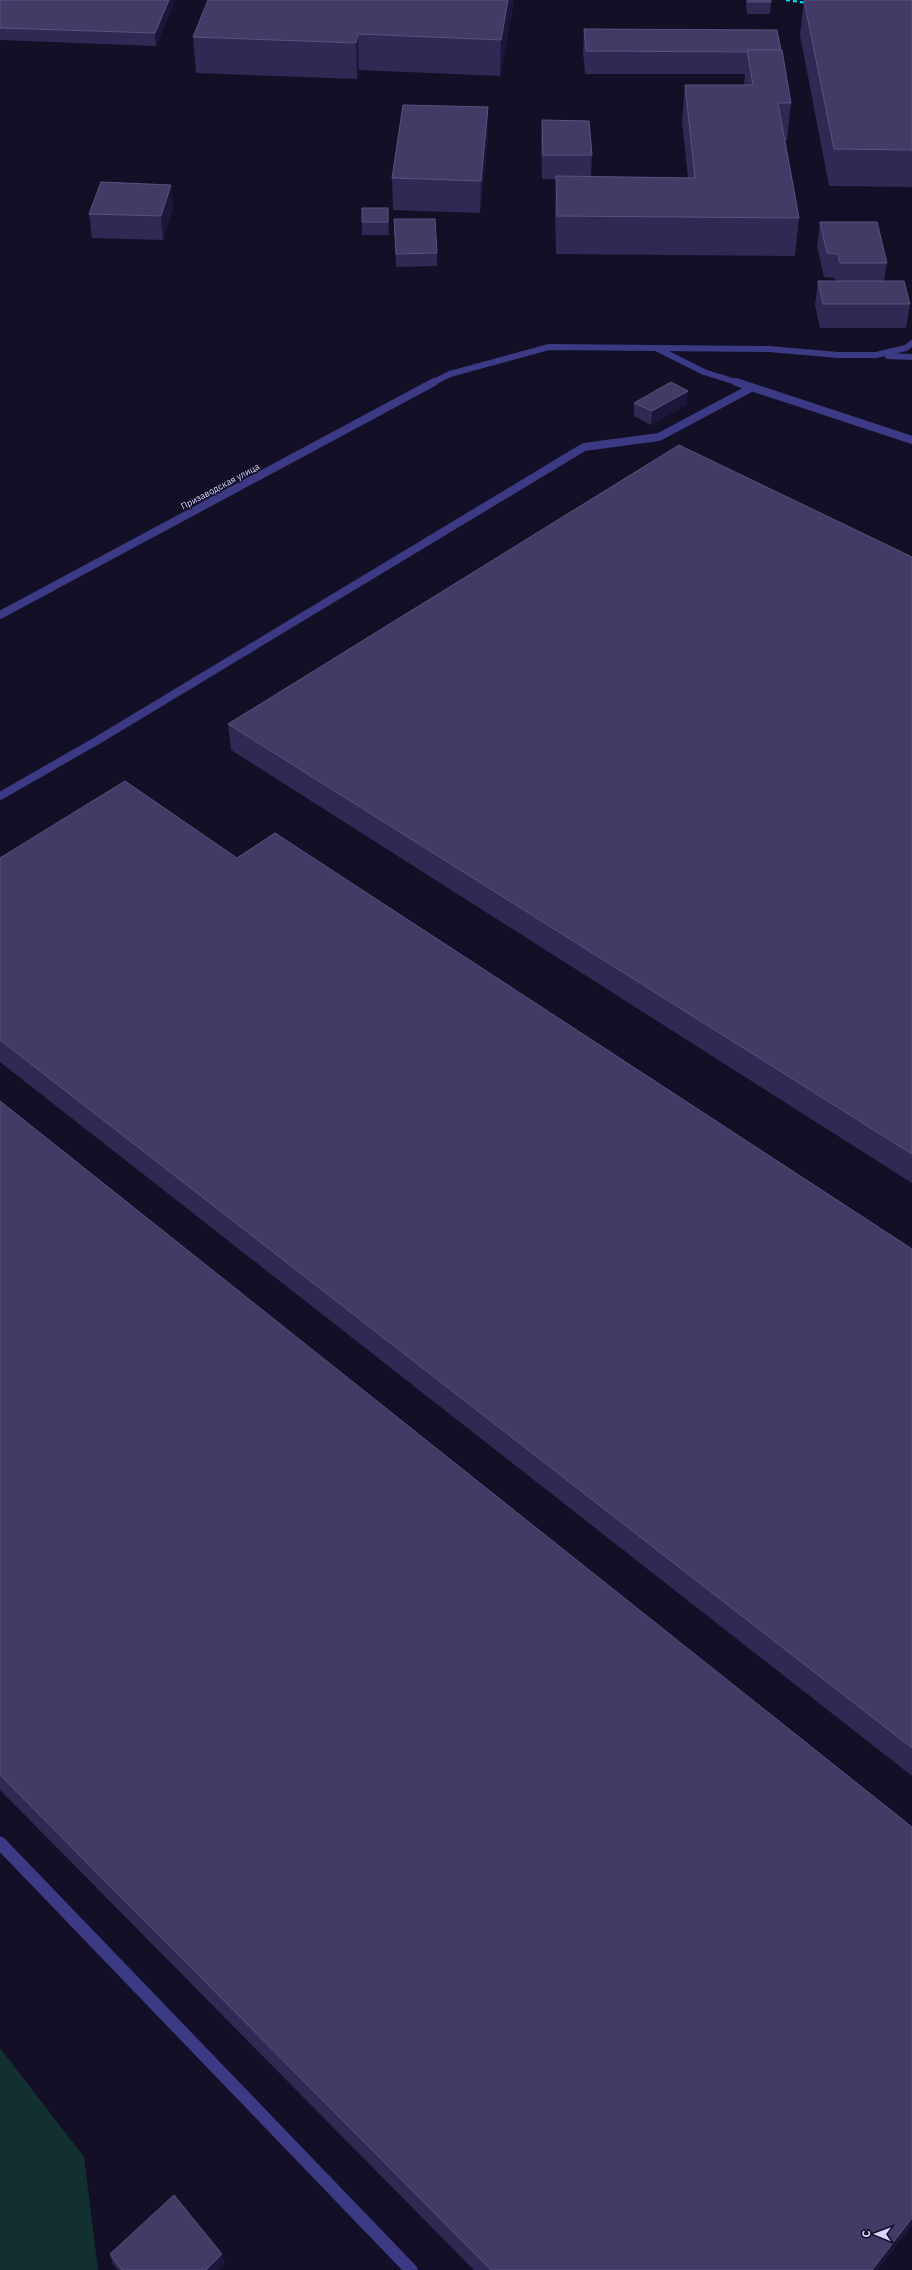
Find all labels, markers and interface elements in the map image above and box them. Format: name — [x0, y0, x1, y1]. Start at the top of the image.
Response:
street label: Призаводская улица — [179, 461, 261, 511]
north arrow — [856, 2214, 896, 2254]
text: С — [859, 2230, 873, 2238]

